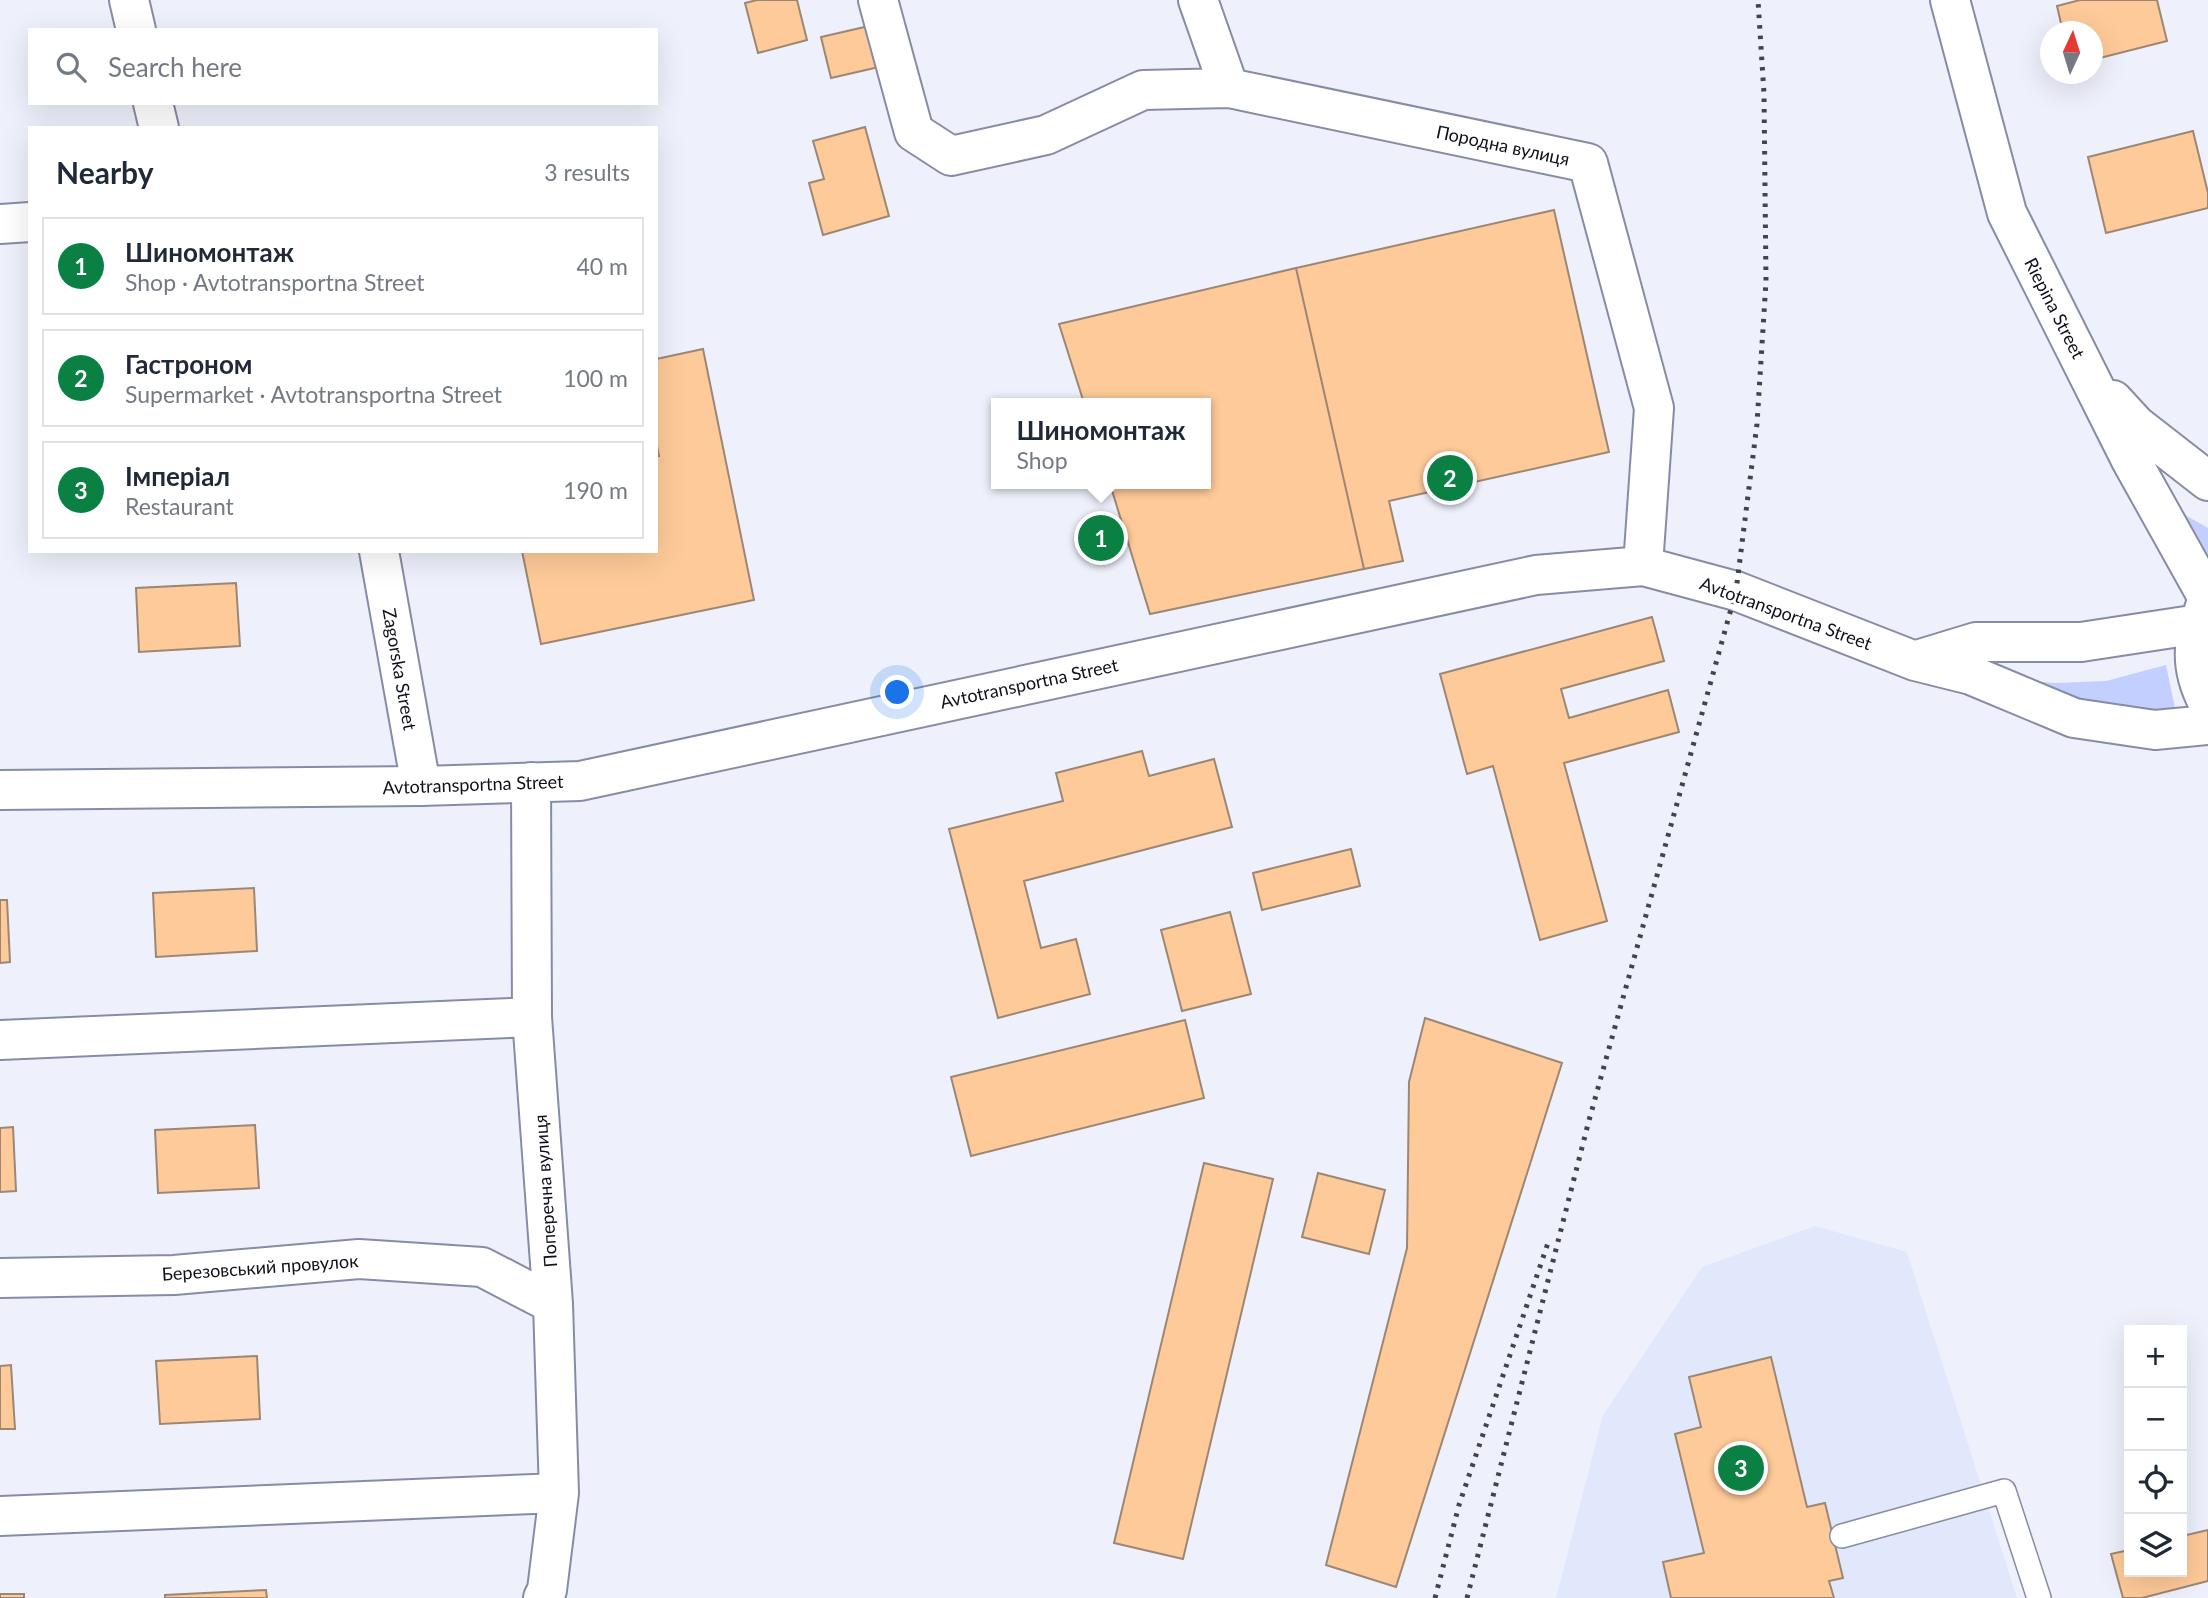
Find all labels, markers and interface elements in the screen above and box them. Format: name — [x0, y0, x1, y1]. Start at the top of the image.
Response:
north arrow — [2040, 21, 2103, 84]
search box — [28, 28, 658, 105]
icon: search — [52, 48, 90, 86]
text: Search here — [108, 51, 242, 83]
street label: Породна вулиця — [1434, 120, 1572, 170]
text: Nearby — [56, 154, 154, 190]
text: 3 results — [544, 158, 630, 186]
text: Шиномонтаж — [125, 236, 294, 268]
text: 1 — [74, 252, 88, 280]
text: 40 m — [577, 252, 628, 280]
street label: Riepina Street — [2020, 254, 2090, 363]
text: Shop · Avtotransportna Street — [125, 268, 425, 296]
text: Гастроном — [125, 348, 252, 380]
text: 2 — [74, 364, 88, 392]
text: 100 m — [563, 364, 628, 392]
text: Supermarket · Avtotransportna Street — [125, 380, 502, 408]
popup — [991, 398, 1211, 489]
text: Шиномонтаж — [1016, 414, 1186, 446]
text: Shop — [1016, 446, 1068, 474]
pin: 2 — [1427, 452, 1473, 504]
text: Імперіал — [125, 460, 230, 492]
text: 3 — [74, 476, 88, 504]
text: 190 m — [563, 476, 628, 504]
text: Restaurant — [125, 492, 234, 520]
pin: 1 — [1078, 512, 1124, 564]
street label: Avtotransportna Street — [1697, 572, 1875, 654]
street label: Zagorska Street — [378, 606, 422, 732]
street label: Avtotransportna Street — [938, 653, 1120, 713]
your location — [880, 675, 914, 709]
street label: Avtotransportna Street — [382, 770, 564, 798]
street label: Поперечна вулиця — [529, 1114, 561, 1268]
street label: Березовський провулок — [161, 1249, 360, 1285]
map controls — [2124, 1325, 2187, 1577]
button: + — [2124, 1325, 2187, 1388]
button: − — [2124, 1388, 2187, 1451]
pin: 3 — [1718, 1442, 1764, 1494]
button: locate — [2124, 1451, 2187, 1514]
button: layers — [2124, 1514, 2187, 1577]

